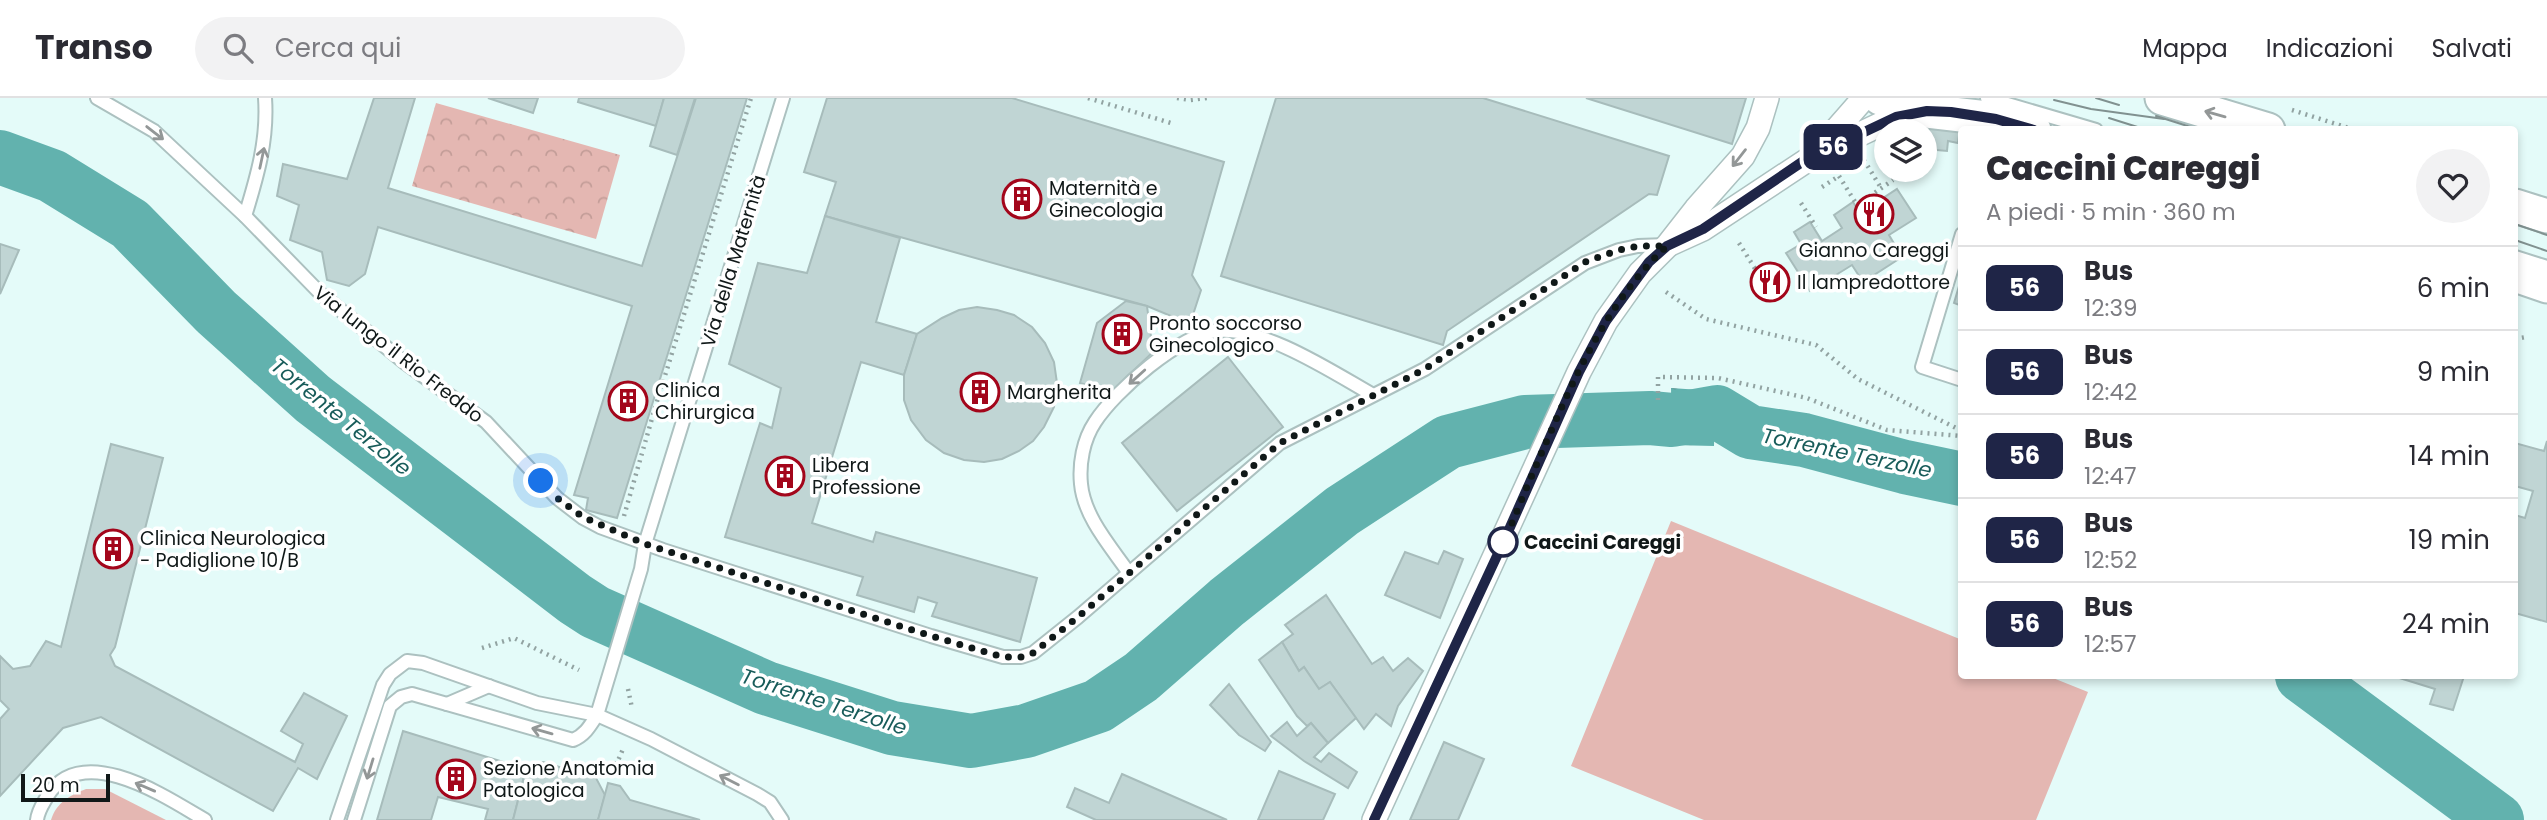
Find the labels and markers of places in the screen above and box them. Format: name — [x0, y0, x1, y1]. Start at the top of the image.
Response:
place label: Maternità e Ginecologia — [1049, 175, 1163, 224]
building icon: Maternità e Ginecologia — [1001, 178, 1043, 220]
restaurant icon: Gianno Careggi — [1853, 193, 1895, 235]
place label: Gianno Careggi — [1799, 237, 1949, 264]
restaurant icon: Il lampredottore — [1749, 261, 1791, 303]
place label: Il lampredottore — [1797, 269, 1950, 296]
place label: Pronto soccorso Ginecologico — [1149, 310, 1302, 359]
building icon: Pronto soccorso Ginecologico — [1101, 313, 1143, 355]
building icon: Margherita — [959, 371, 1001, 413]
place label: Clinica Chirurgica — [655, 377, 755, 426]
place label: Margherita — [1007, 379, 1112, 406]
building icon: Clinica Chirurgica — [607, 380, 649, 422]
place label: Libera Professione — [812, 452, 921, 501]
building icon: Libera Professione — [764, 455, 806, 497]
place label: Clinica Neurologica - Padiglione 10/B — [140, 525, 326, 574]
marker: Caccini Careggi — [1488, 527, 1518, 557]
building icon: Clinica Neurologica - Padiglione 10/B — [92, 528, 134, 570]
place label: Caccini Careggi — [1524, 529, 1681, 556]
place label: Sezione Anatomia Patologica — [483, 755, 654, 804]
building icon: Sezione Anatomia Patologica — [435, 758, 477, 800]

